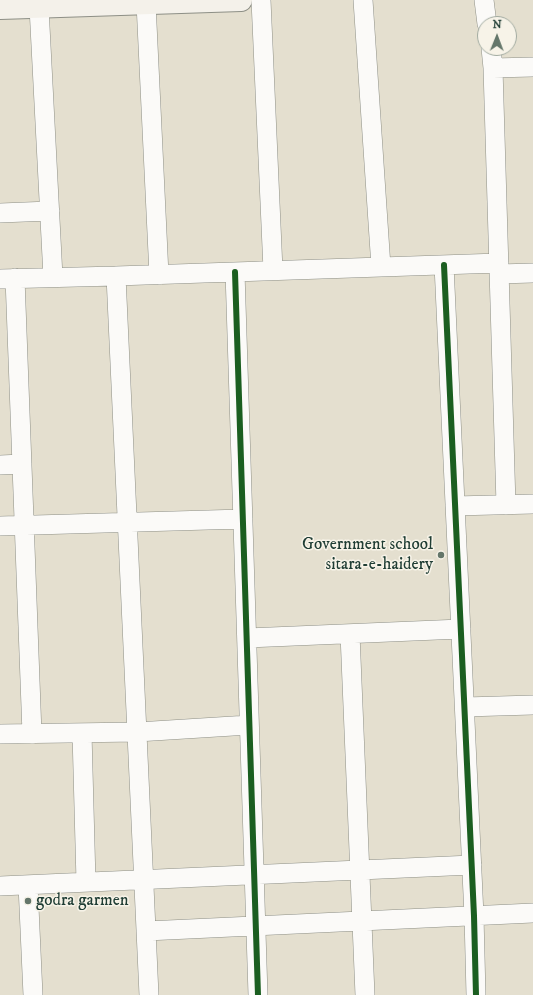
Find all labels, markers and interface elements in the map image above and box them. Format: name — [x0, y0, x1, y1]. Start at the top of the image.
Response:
north arrow — [477, 16, 517, 56]
text: N — [493, 18, 502, 32]
place label: Government school sitara-e-haidery — [302, 535, 433, 575]
marker: Government school sitara-e-haidery — [436, 550, 446, 560]
place label: godra garmen — [36, 891, 129, 911]
marker: godra garmen — [23, 896, 33, 906]

